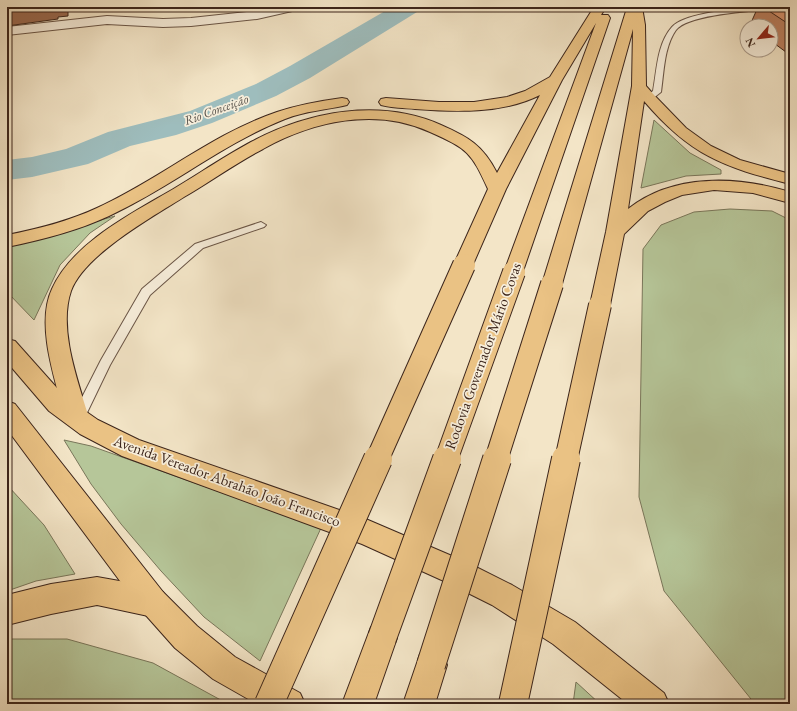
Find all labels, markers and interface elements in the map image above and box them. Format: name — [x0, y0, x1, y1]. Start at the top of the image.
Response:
north arrow — [739, 18, 779, 58]
text: N — [742, 35, 758, 50]
water label: Rio Conceição — [182, 90, 251, 129]
street label: Rodovia Governador Mário Covas — [440, 260, 525, 452]
street label: Avenida Vereador Abrahão João Francisco — [110, 430, 343, 531]

